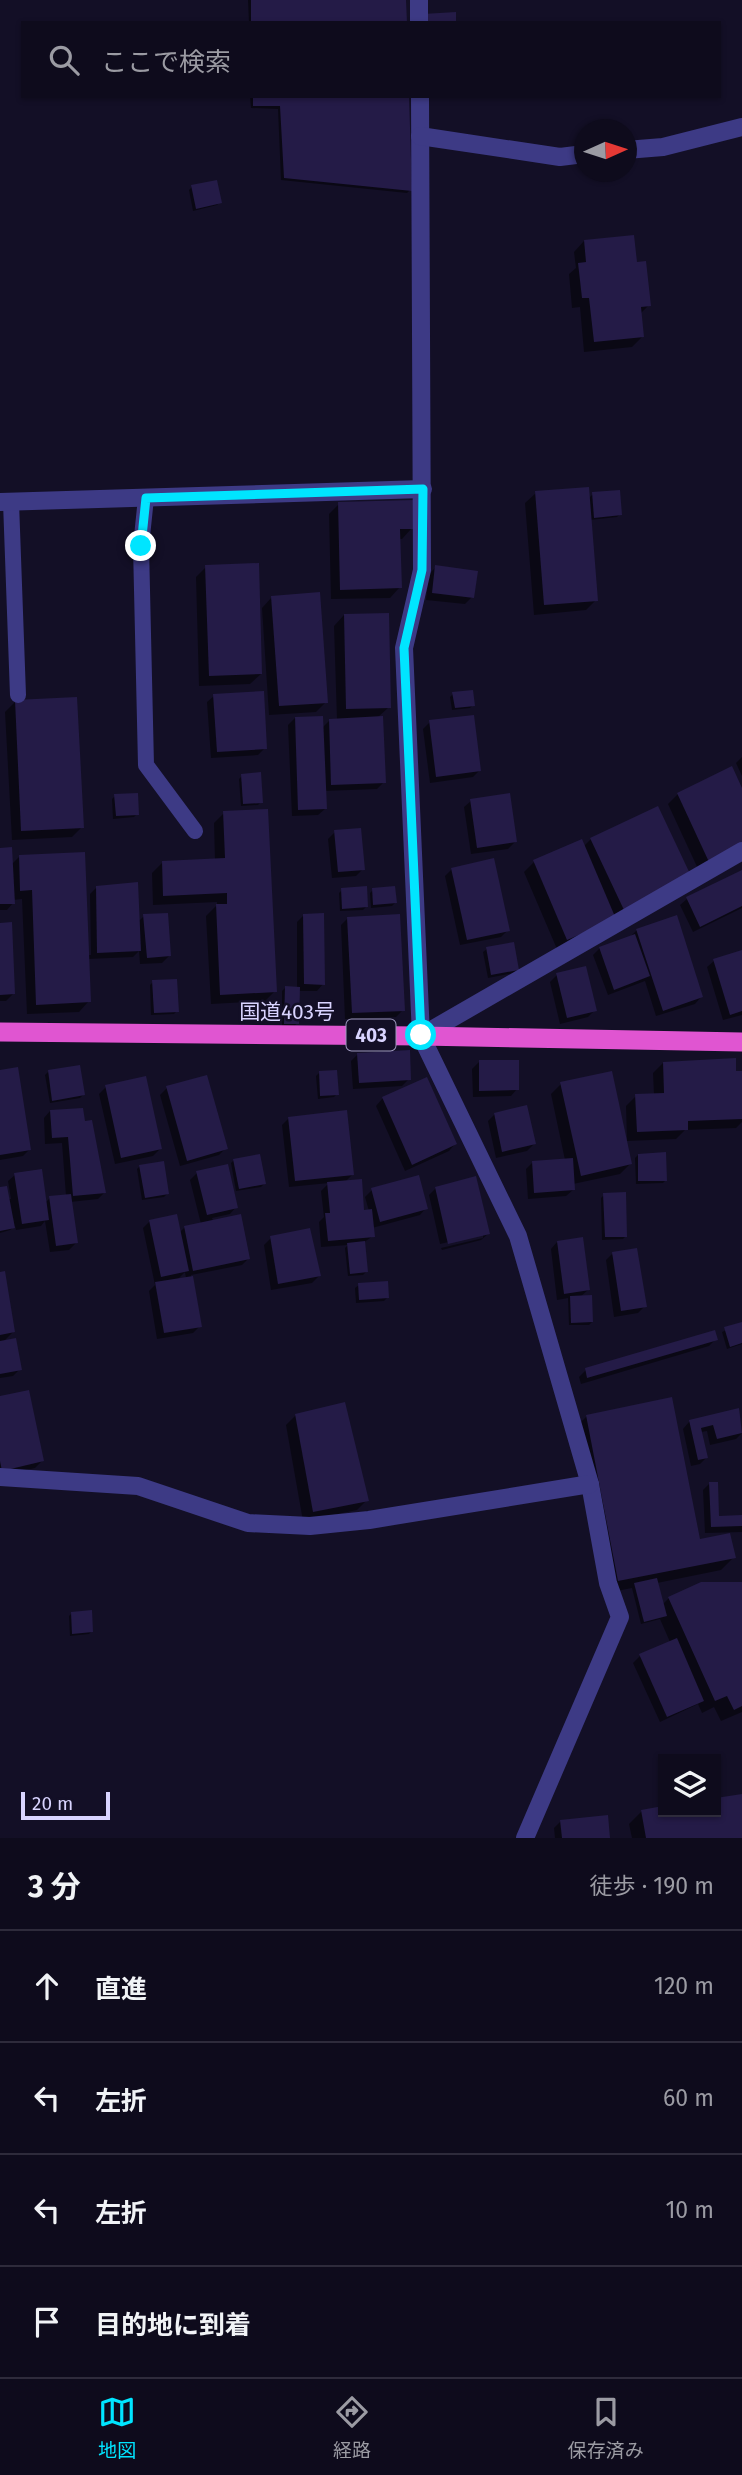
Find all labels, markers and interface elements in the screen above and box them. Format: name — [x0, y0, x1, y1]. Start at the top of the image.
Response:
search box — [21, 21, 721, 98]
icon: search — [45, 41, 83, 79]
text: ここで検索 — [101, 47, 231, 78]
north arrow — [574, 119, 637, 182]
route end — [125, 530, 156, 561]
street label: 国道403号 — [239, 999, 335, 1025]
route start — [405, 1019, 436, 1050]
road number: 403 — [346, 1020, 396, 1050]
map controls — [658, 1754, 721, 1817]
button: layers — [658, 1754, 721, 1817]
scale bar — [21, 1789, 110, 1821]
text: 20 m — [32, 1792, 73, 1815]
text: 3 分 — [28, 1869, 81, 1905]
text: 徒歩 · 190 m — [590, 1872, 714, 1900]
icon: ahead — [28, 1967, 66, 2005]
text: 120 m — [654, 1972, 714, 2000]
text: 直進 — [95, 1974, 147, 2005]
icon: left — [28, 2079, 66, 2117]
text: 60 m — [663, 2084, 714, 2112]
text: 左折 — [95, 2086, 147, 2117]
icon: left — [28, 2191, 66, 2229]
text: 10 m — [665, 2196, 714, 2224]
text: 左折 — [95, 2198, 147, 2229]
icon: arrive — [28, 2303, 66, 2341]
text: 目的地に到着 — [95, 2310, 251, 2341]
tab: 地図 — [98, 2393, 136, 2462]
tab: 経路 — [333, 2393, 371, 2462]
tab: 保存済み — [568, 2393, 644, 2462]

